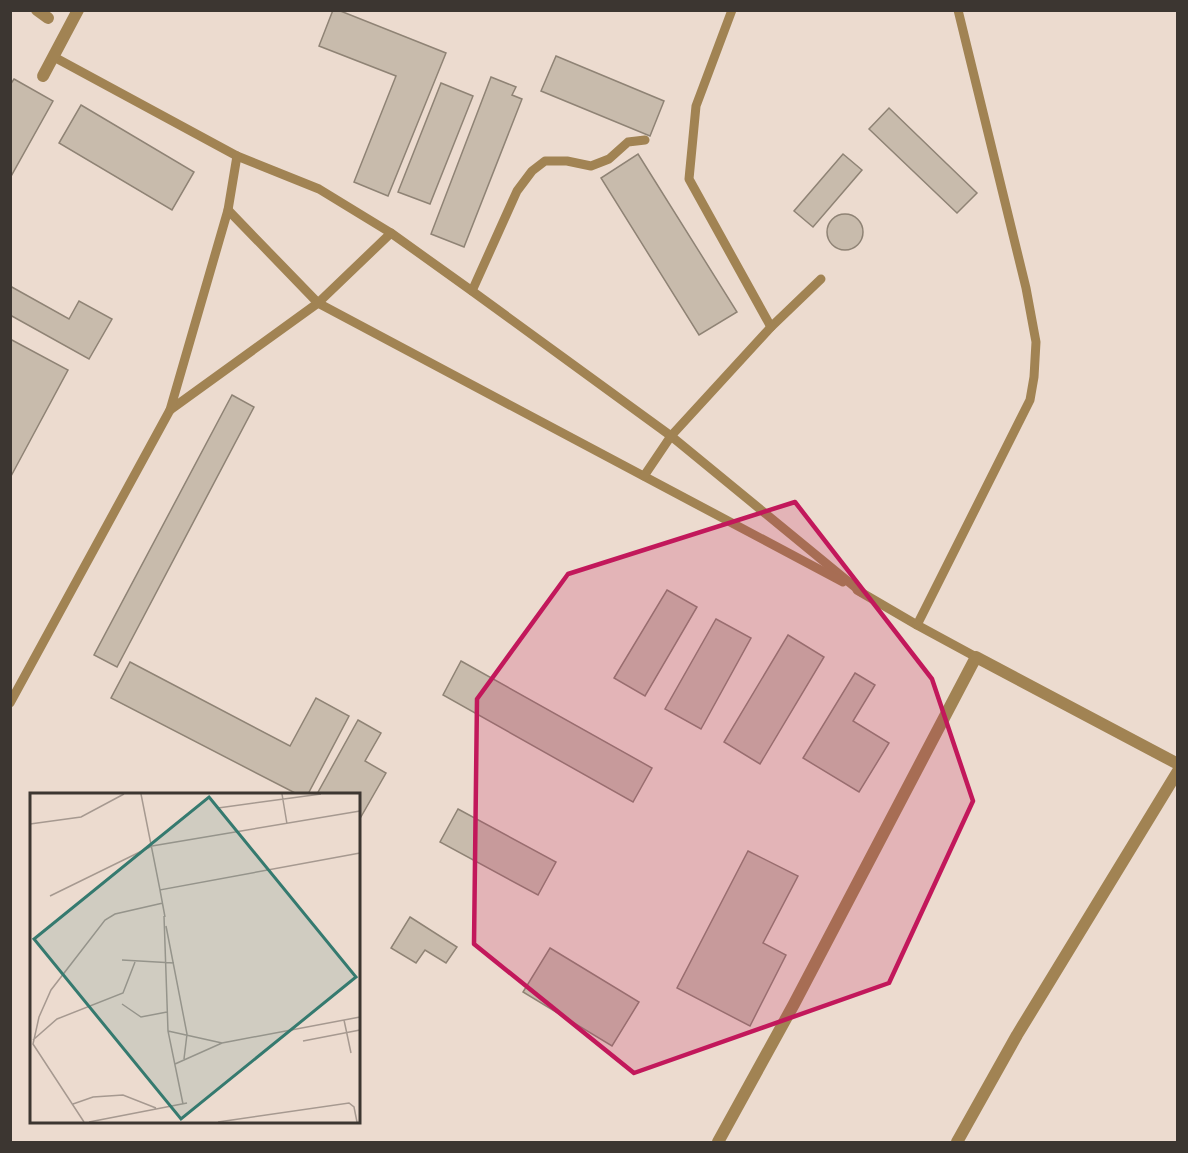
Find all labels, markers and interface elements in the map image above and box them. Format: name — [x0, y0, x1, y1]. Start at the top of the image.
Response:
inset map — [30, 793, 360, 1123]

